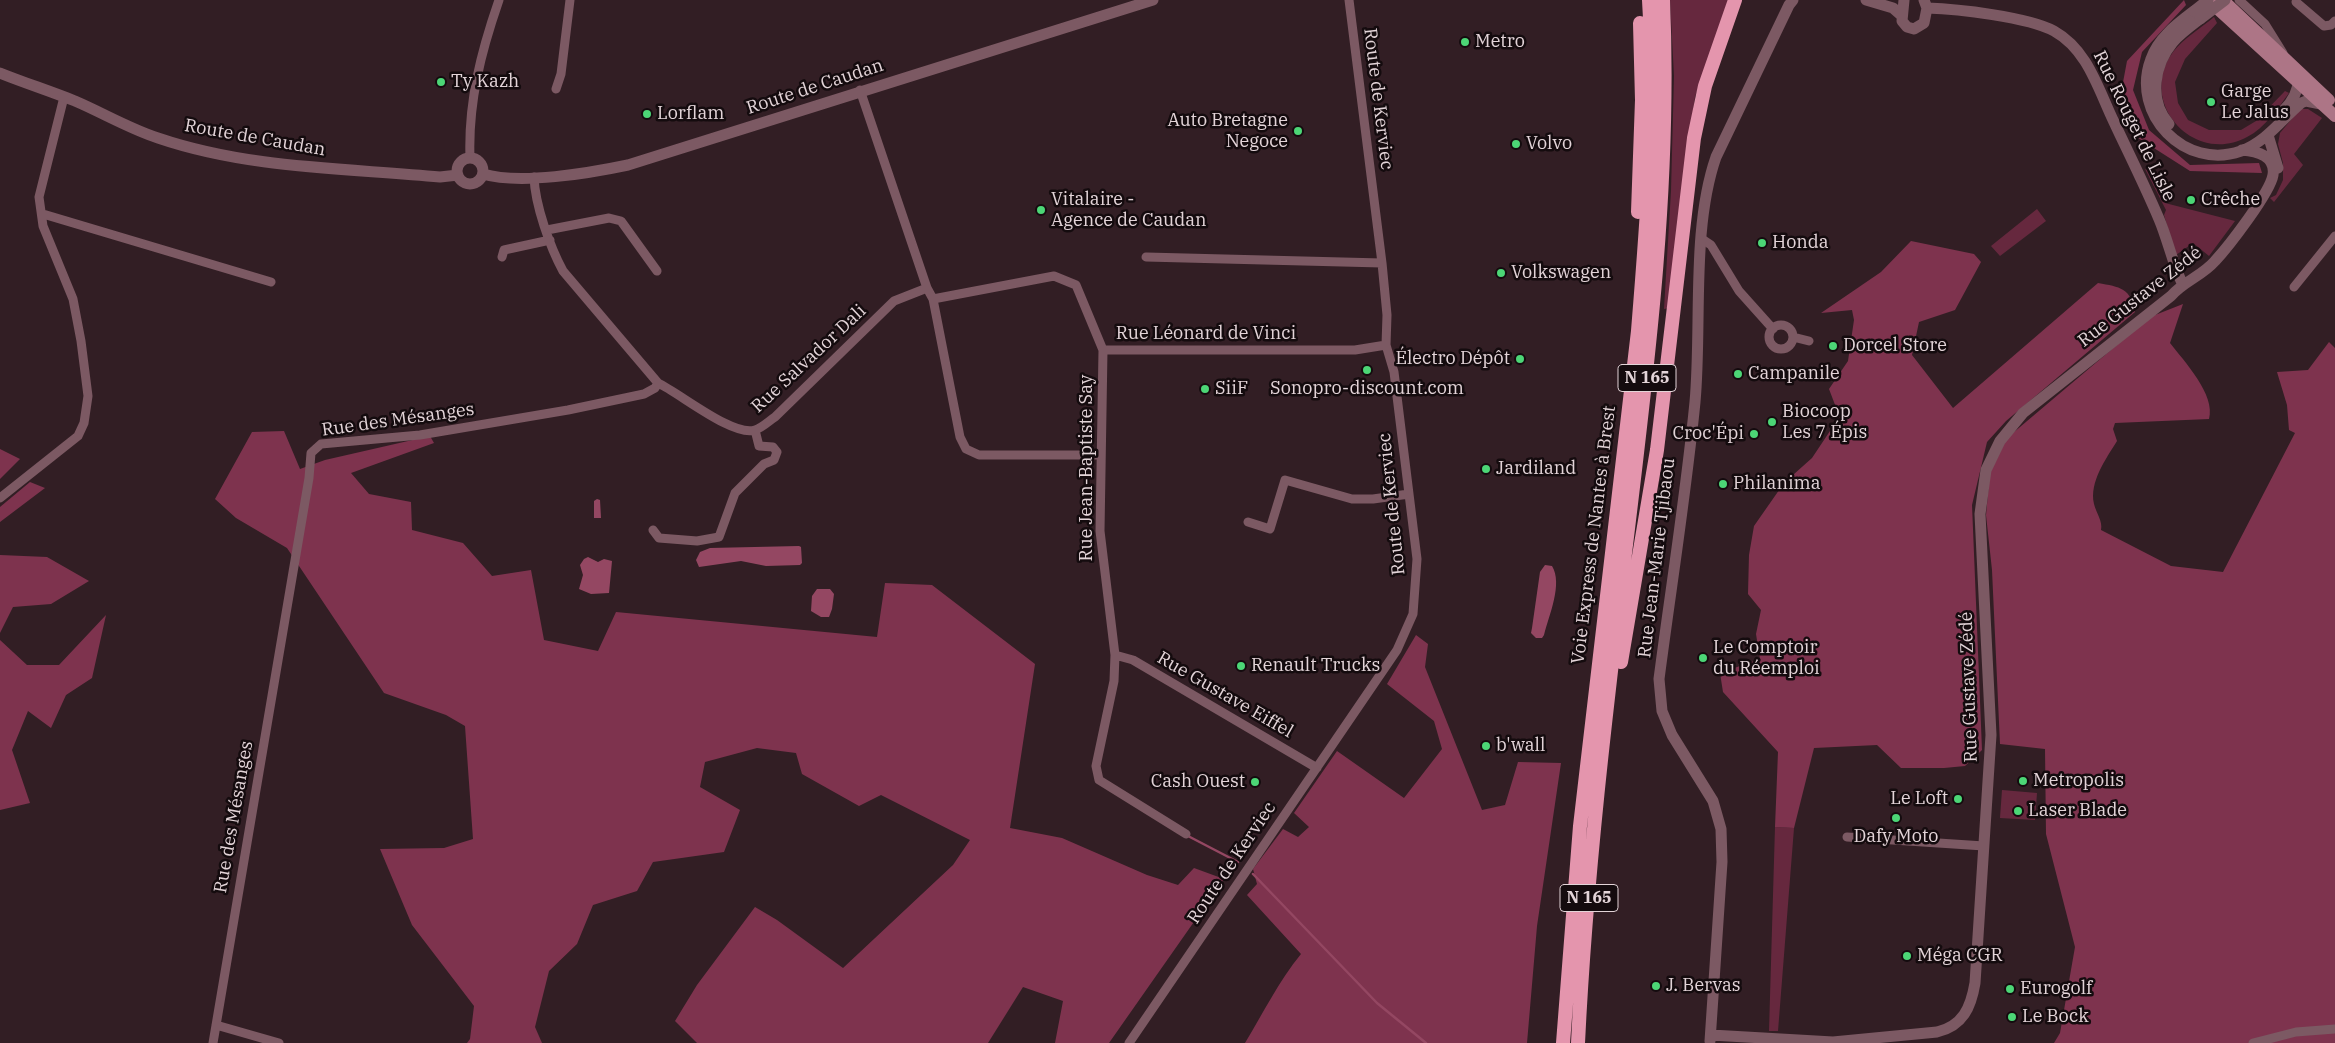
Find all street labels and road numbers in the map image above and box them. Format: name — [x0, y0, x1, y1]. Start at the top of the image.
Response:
street label: Route de Kerviec — [1359, 27, 1397, 171]
street label: Rue Rouget de Lisle — [2088, 47, 2180, 205]
street label: Route de Caudan — [744, 55, 886, 119]
street label: Route de Caudan — [183, 115, 327, 161]
street label: Rue Gustave Zédé — [2074, 242, 2206, 352]
street label: Rue Salvador Dali — [747, 300, 871, 418]
street label: Rue Léonard de Vinci — [1116, 323, 1296, 345]
road number: N 165 — [1618, 364, 1676, 392]
street label: Rue Jean-Baptiste Say — [1076, 375, 1098, 561]
street label: Rue des Mésanges — [320, 399, 476, 441]
street label: Voie Express de Nantes à Brest — [1567, 405, 1621, 665]
street label: Route de Kerviec — [1374, 432, 1410, 576]
street label: Rue Jean-Marie Tjibaou — [1634, 457, 1680, 659]
street label: Rue Gustave Zédé — [1956, 611, 1982, 763]
street label: Rue Gustave Eiffel — [1153, 647, 1297, 743]
street label: Rue des Mésanges — [210, 739, 258, 895]
street label: Route de Kerviec — [1183, 798, 1281, 928]
road number: N 165 — [1560, 884, 1618, 911]

